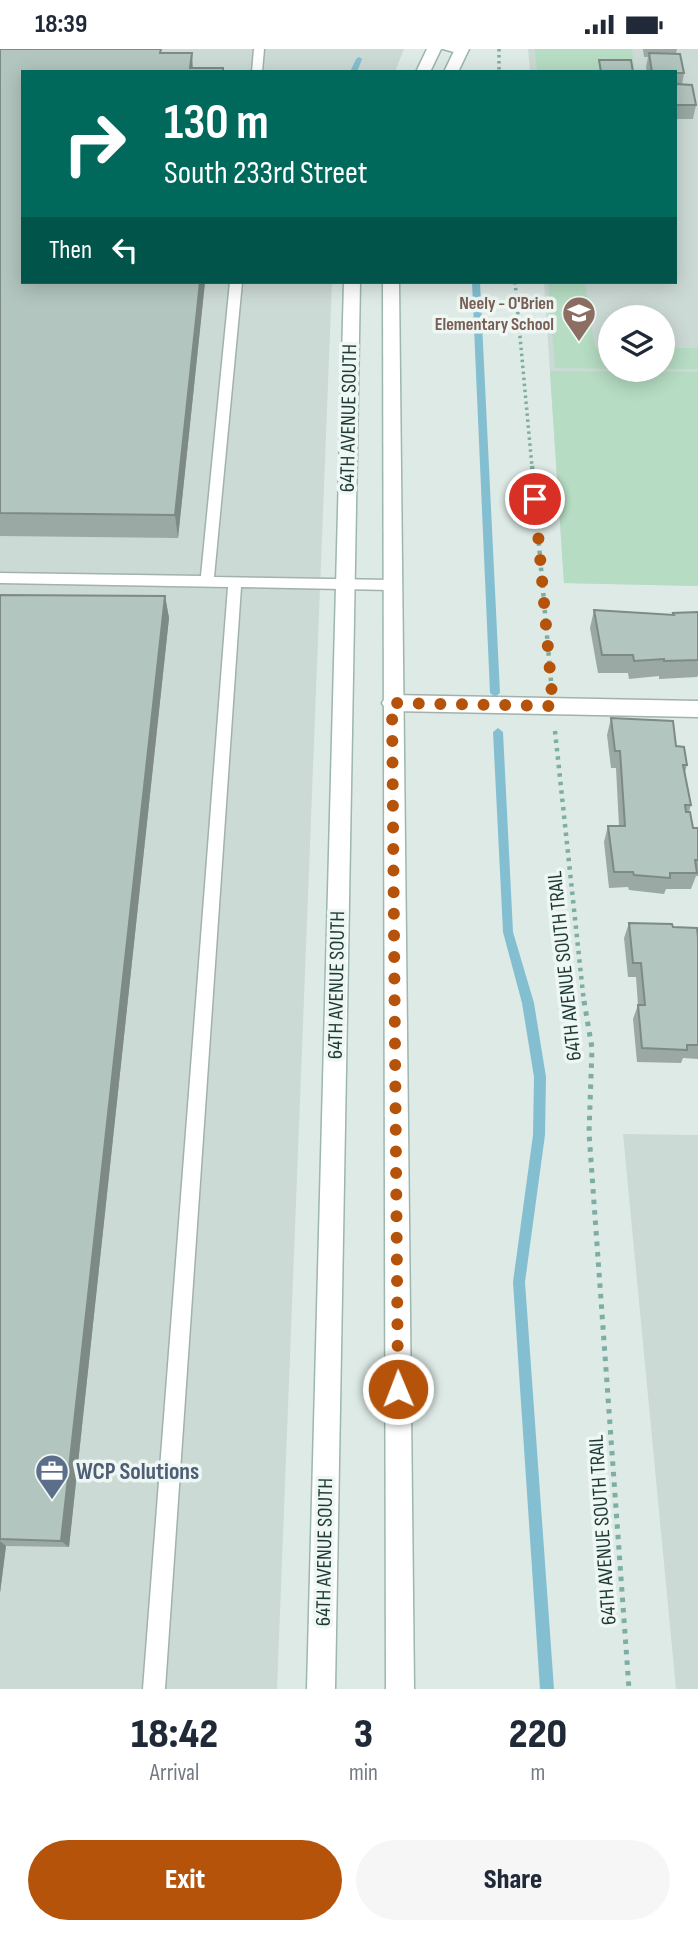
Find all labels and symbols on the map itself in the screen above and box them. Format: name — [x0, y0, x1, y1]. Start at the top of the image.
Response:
place label: Neely - O'Brien Elementary School — [435, 293, 554, 335]
school or university icon: Neely - O'Brien Elementary School — [560, 294, 598, 343]
street label: 64TH AVENUE SOUTH — [335, 344, 362, 492]
pin — [505, 469, 565, 529]
street label: 64TH AVENUE SOUTH TRAIL — [542, 870, 587, 1062]
street label: 64TH AVENUE SOUTH — [323, 911, 350, 1059]
position arrow — [361, 1352, 435, 1426]
street label: 64TH AVENUE SOUTH TRAIL — [583, 1434, 622, 1626]
office icon: WCP Solutions — [33, 1452, 71, 1501]
place label: WCP Solutions — [76, 1457, 199, 1486]
street label: 64TH AVENUE SOUTH — [311, 1478, 338, 1626]

